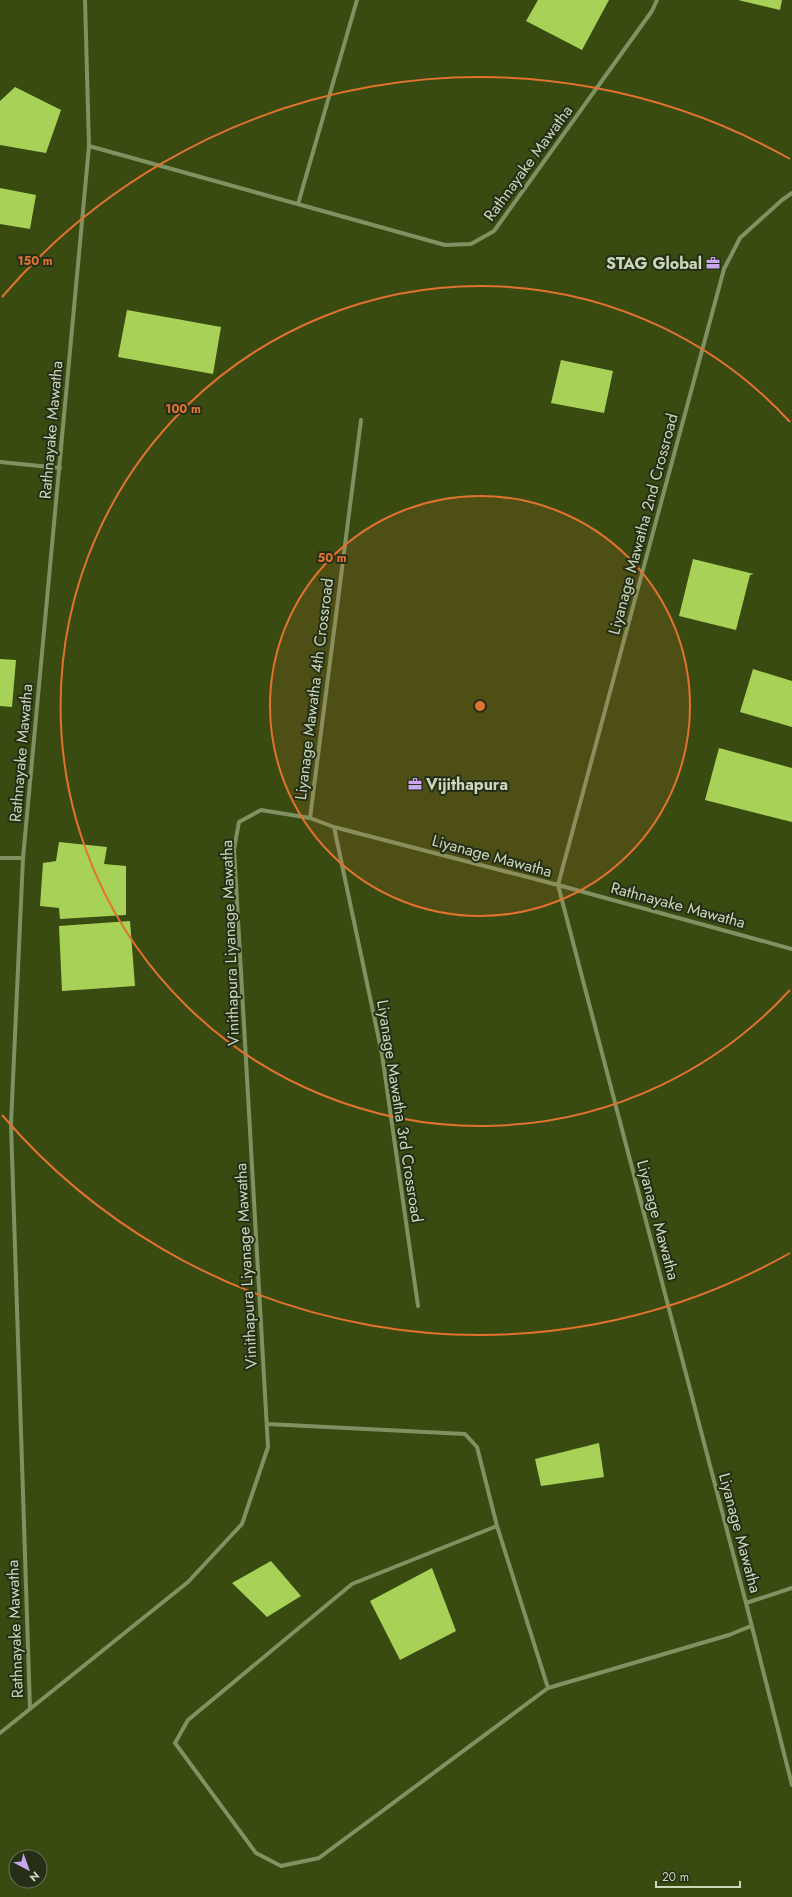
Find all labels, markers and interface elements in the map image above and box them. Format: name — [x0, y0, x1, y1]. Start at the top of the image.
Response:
street label: Rathnayake Mawatha — [478, 100, 578, 226]
text: 150 m — [17, 252, 53, 270]
place label: STAG Global — [606, 252, 702, 275]
office icon: STAG Global — [705, 255, 721, 271]
street label: Rathnayake Mawatha — [34, 360, 68, 500]
text: 100 m — [165, 400, 201, 418]
street label: Liyanage Mawatha 2nd Crossroad — [602, 411, 684, 637]
text: 50 m — [317, 549, 347, 567]
street label: Liyanage Mawatha 4th Crossroad — [289, 577, 339, 801]
street label: Rathnayake Mawatha — [4, 683, 38, 823]
centre of rings — [473, 699, 487, 713]
place label: Vijithapura — [425, 773, 508, 796]
office icon: Vijithapura — [407, 776, 423, 792]
street label: Liyanage Mawatha — [429, 829, 555, 883]
street label: Vinithapura Liyanage Mawatha — [215, 840, 245, 1046]
street label: Rathnayake Mawatha — [608, 876, 748, 934]
street label: Liyanage Mawatha 3rd Crossroad — [371, 998, 429, 1224]
street label: Liyanage Mawatha — [631, 1157, 685, 1283]
street label: Vinithapura Liyanage Mawatha — [229, 1162, 263, 1370]
street label: Liyanage Mawatha — [713, 1470, 767, 1596]
street label: Rathnayake Mawatha — [1, 1559, 29, 1699]
north arrow — [8, 1849, 48, 1889]
scale bar — [656, 1863, 740, 1889]
text: N — [26, 1868, 43, 1885]
text: 20 m — [662, 1868, 689, 1886]

